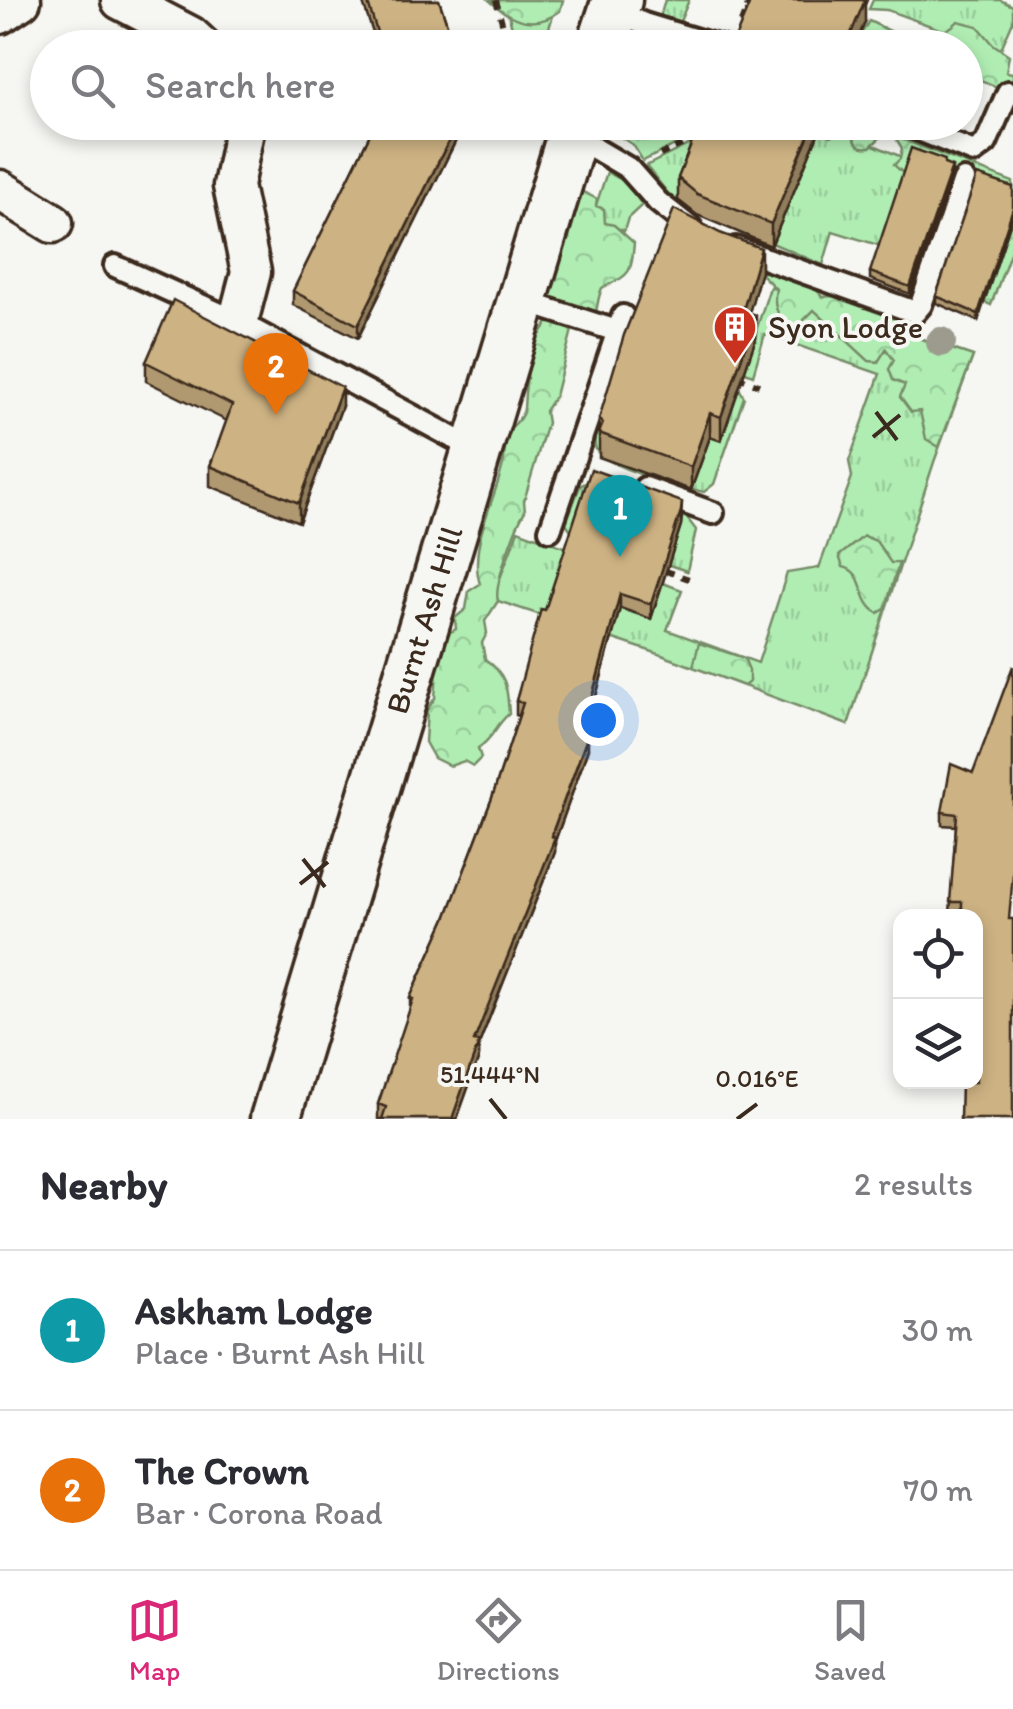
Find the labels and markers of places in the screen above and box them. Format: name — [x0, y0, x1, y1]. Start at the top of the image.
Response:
building icon: Syon Lodge — [712, 304, 758, 365]
place label: Syon Lodge — [768, 308, 923, 346]
pin: 2 — [244, 332, 308, 415]
pin: 1 — [588, 474, 652, 557]

